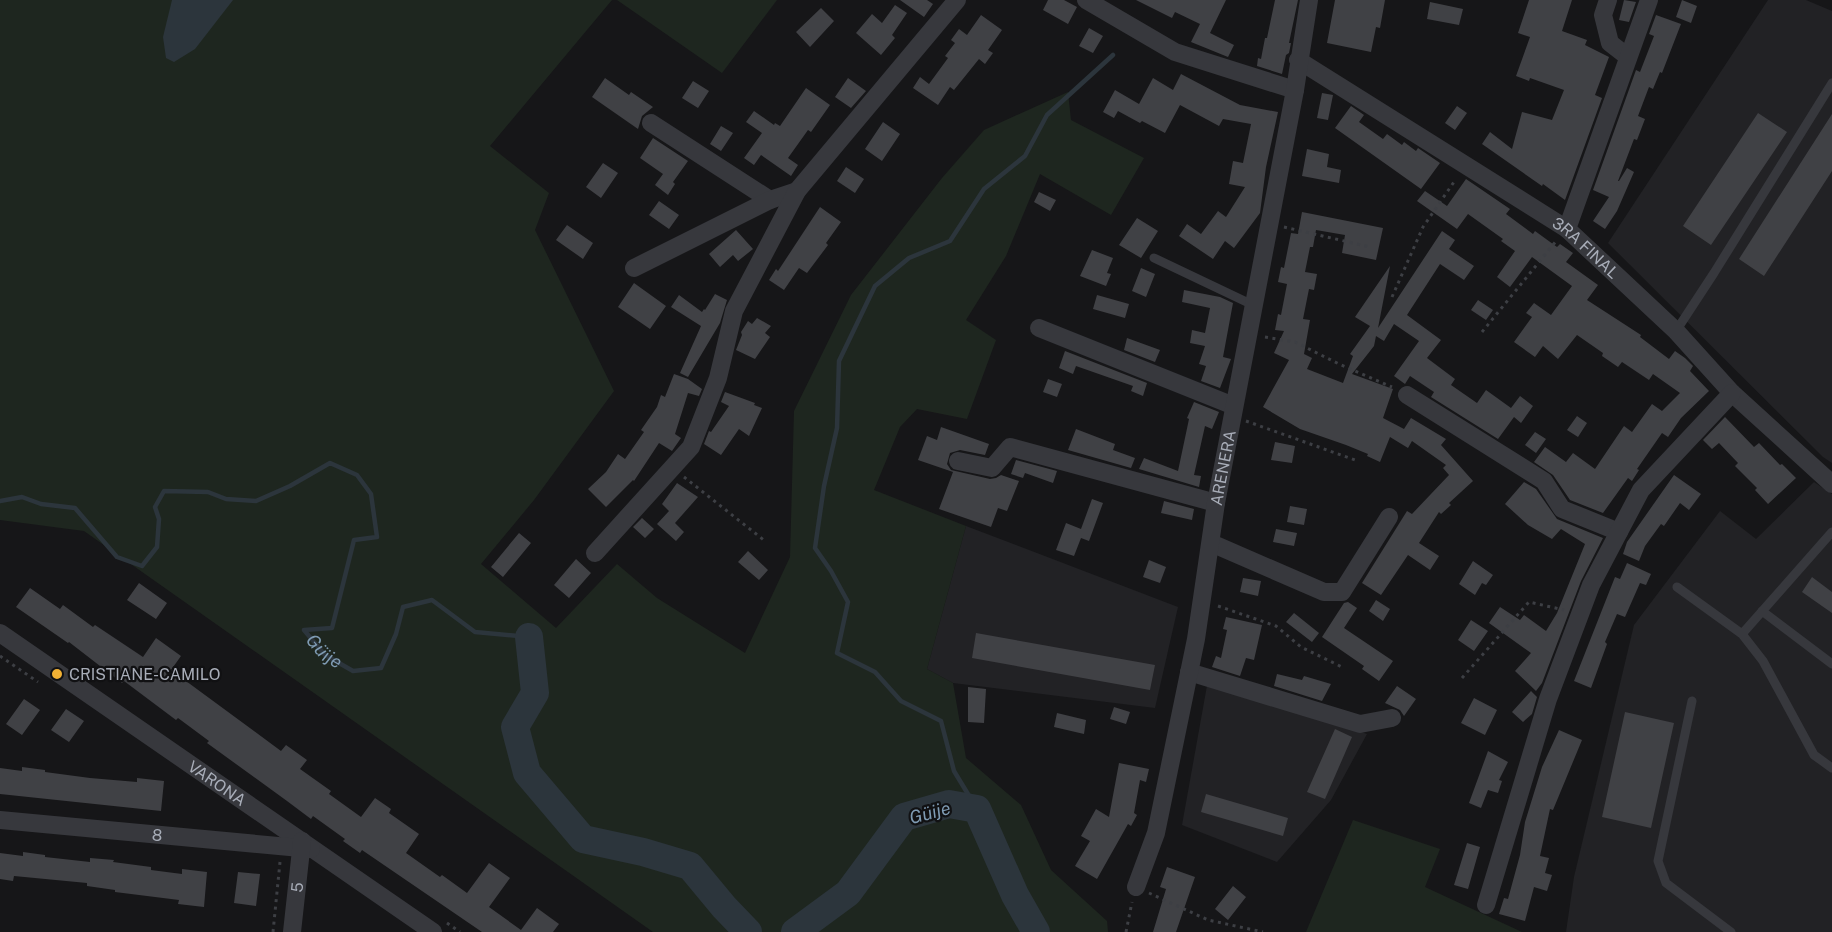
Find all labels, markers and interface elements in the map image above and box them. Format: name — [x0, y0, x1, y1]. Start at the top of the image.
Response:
street label: 3RA FINAL — [1549, 213, 1623, 283]
street label: ARENERA — [1207, 428, 1240, 507]
water label: Güije — [302, 630, 346, 673]
place label: CRISTIANE-CAMILO — [69, 665, 220, 684]
marker: CRISTIANE-CAMILO — [50, 667, 64, 681]
street label: VARONA — [184, 757, 250, 810]
water label: Güije — [907, 797, 953, 828]
street label: 8 — [151, 825, 163, 845]
street label: 5 — [287, 881, 307, 893]

